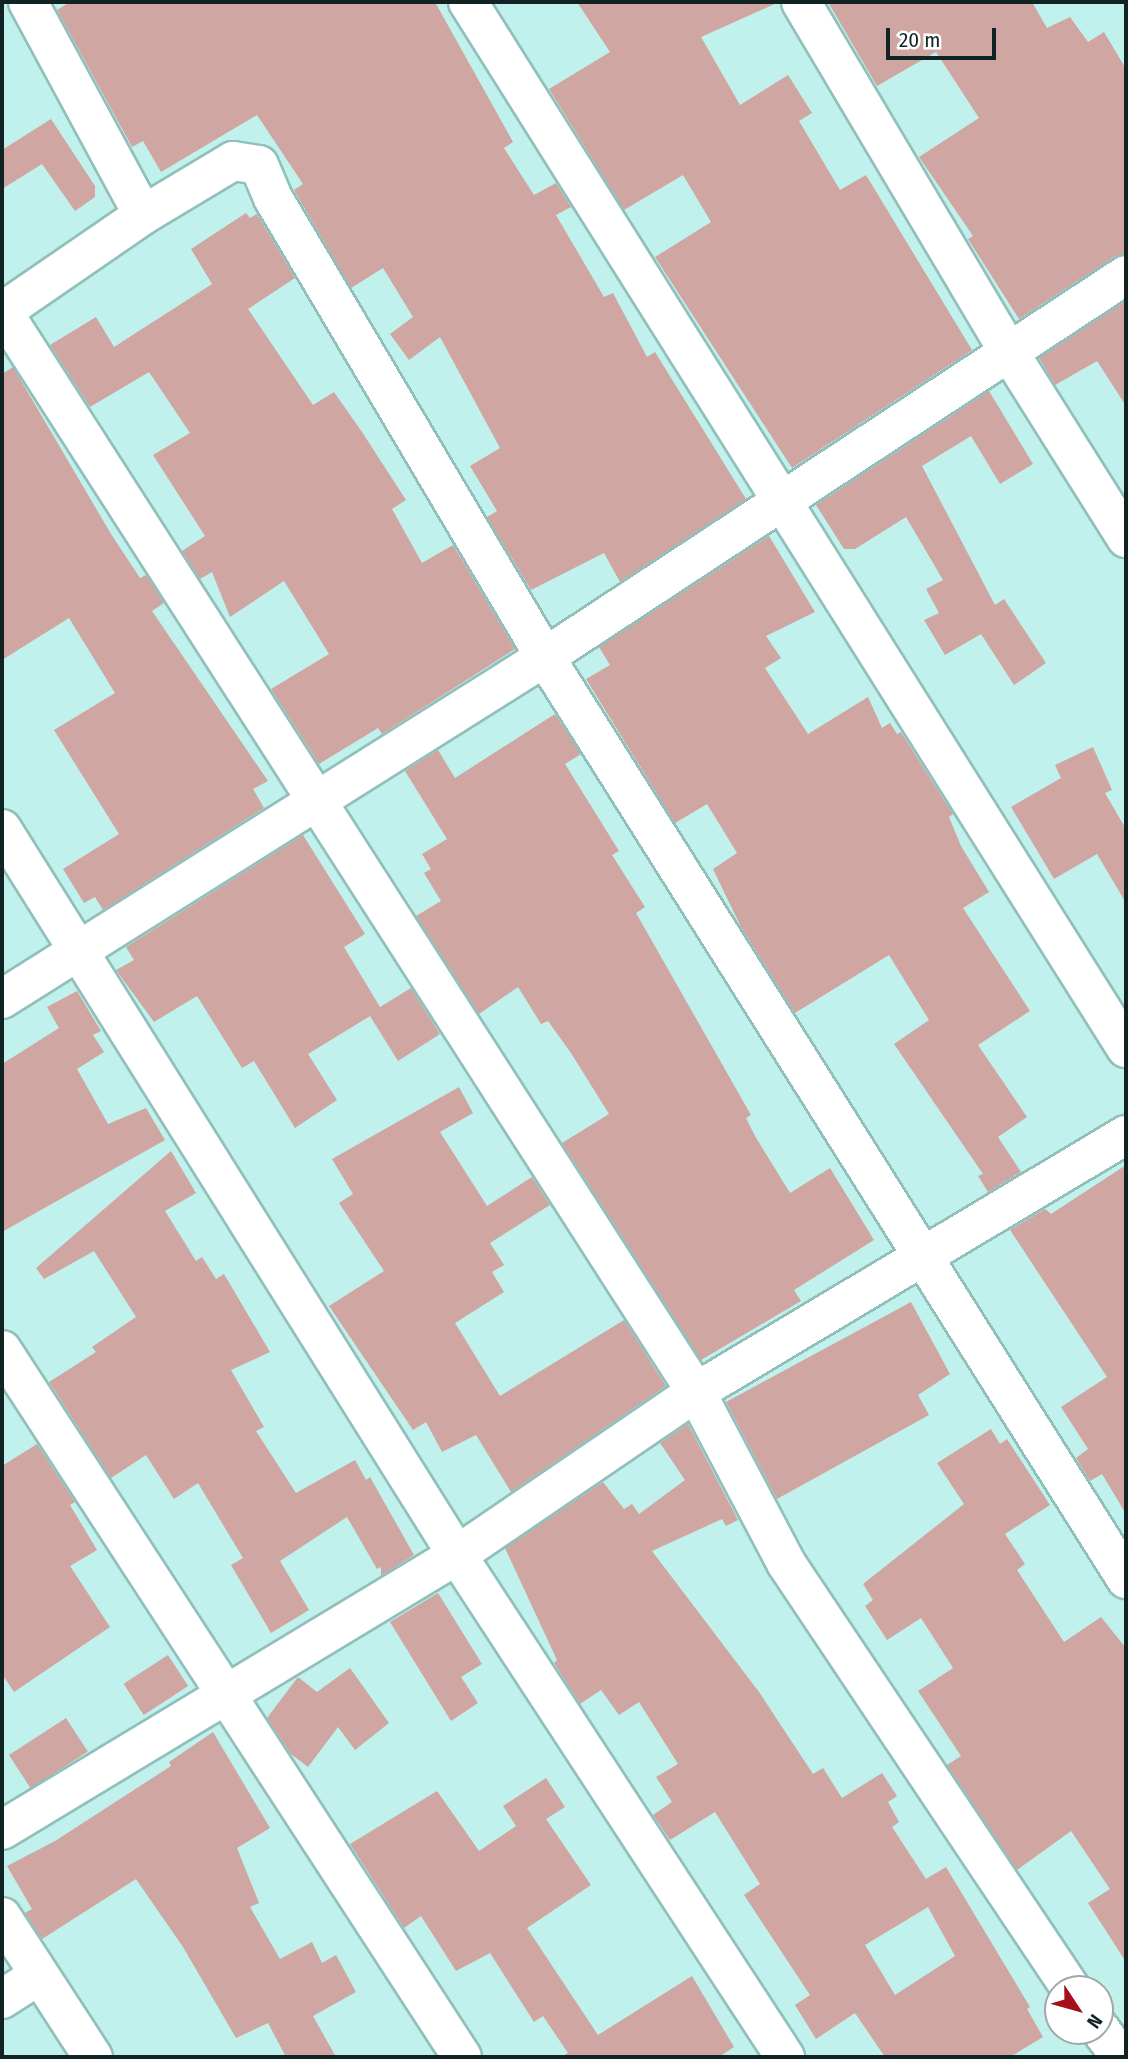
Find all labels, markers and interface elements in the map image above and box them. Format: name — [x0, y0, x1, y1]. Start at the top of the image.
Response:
scale bar — [890, 14, 1000, 58]
text: 20 m — [899, 27, 940, 53]
north arrow — [1044, 1975, 1114, 2045]
text: N — [1082, 2010, 1107, 2033]

